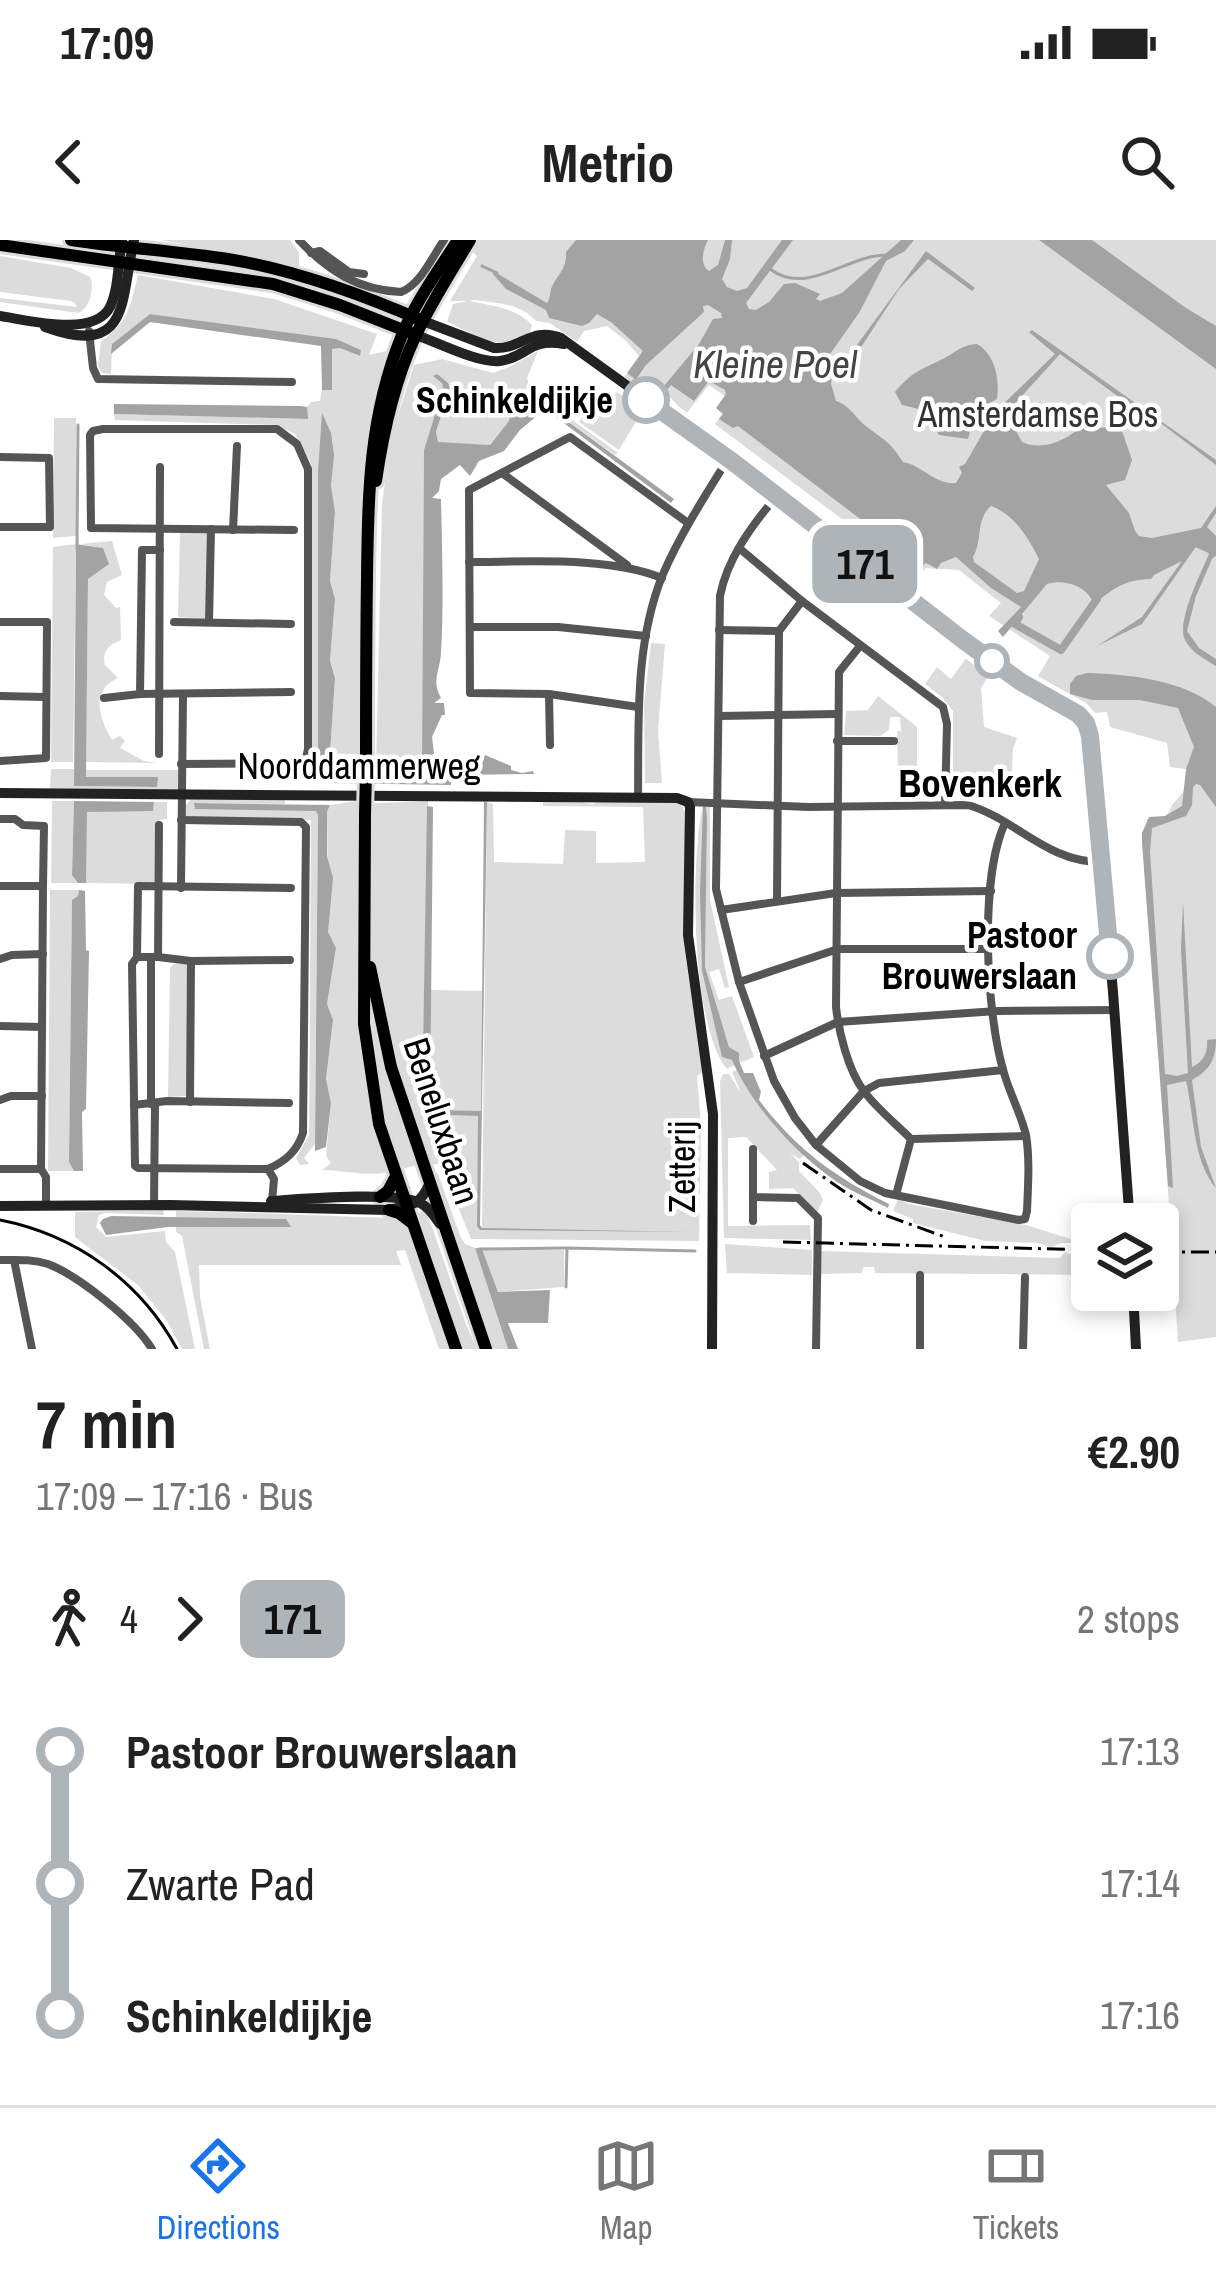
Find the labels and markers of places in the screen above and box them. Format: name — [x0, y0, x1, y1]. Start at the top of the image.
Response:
place label: Schinkeldijkje — [416, 376, 613, 424]
marker: Schinkeldijkje — [624, 378, 668, 422]
unlabelled marker — [976, 645, 1008, 677]
place label: Pastoor Brouwerslaan — [882, 911, 1078, 1000]
marker: Pastoor Brouwerslaan — [1088, 934, 1132, 978]

